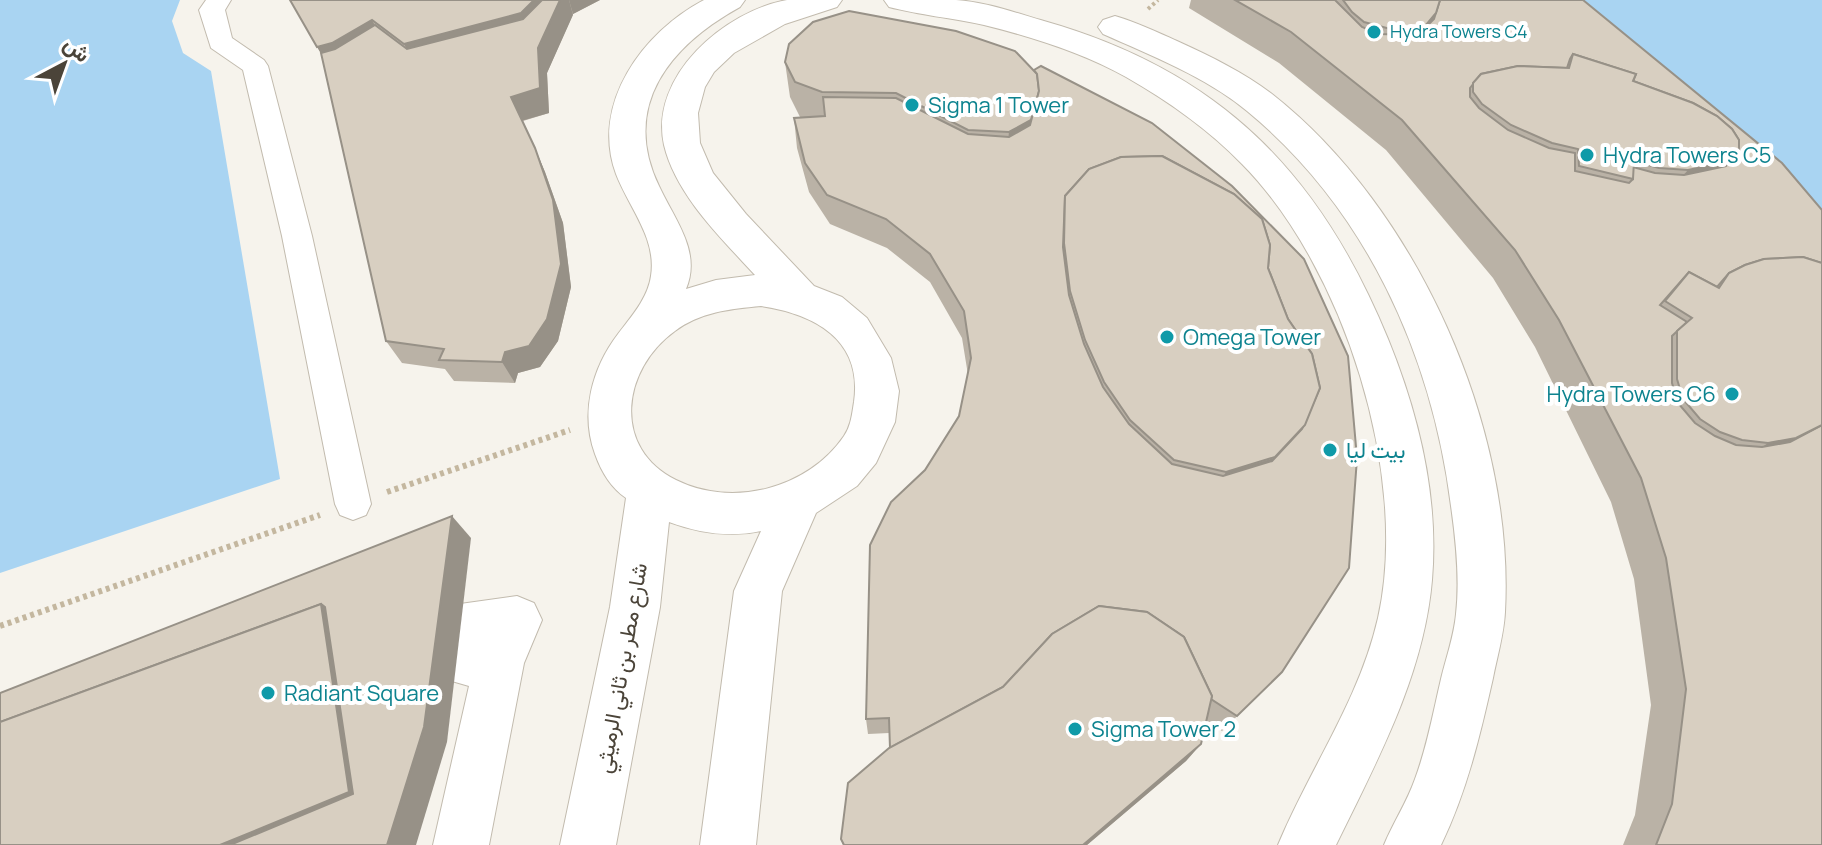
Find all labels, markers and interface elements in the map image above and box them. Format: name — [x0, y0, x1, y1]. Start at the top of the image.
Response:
place label: Hydra Towers C4 — [1390, 19, 1528, 43]
marker: Hydra Towers C4 — [1365, 23, 1383, 41]
north arrow — [24, 24, 104, 104]
text: ش — [57, 29, 97, 69]
place label: Sigma 1 Tower — [928, 90, 1069, 120]
marker: Sigma 1 Tower — [903, 96, 921, 114]
place label: Hydra Towers C5 — [1603, 140, 1772, 170]
marker: Hydra Towers C5 — [1578, 146, 1596, 164]
place label: Omega Tower — [1183, 322, 1321, 352]
marker: Omega Tower — [1158, 328, 1176, 346]
place label: Hydra Towers C6 — [1547, 379, 1716, 409]
marker: Hydra Towers C6 — [1723, 385, 1741, 403]
place label: بيت ليا — [1346, 435, 1405, 465]
marker: بيت ليا — [1321, 441, 1339, 459]
street label: شارع مطر بن ثاني الرميثي — [588, 561, 658, 776]
place label: Radiant Square — [284, 678, 439, 708]
marker: Radiant Square — [259, 684, 277, 702]
place label: Sigma Tower 2 — [1091, 714, 1236, 744]
marker: Sigma Tower 2 — [1066, 720, 1084, 738]

